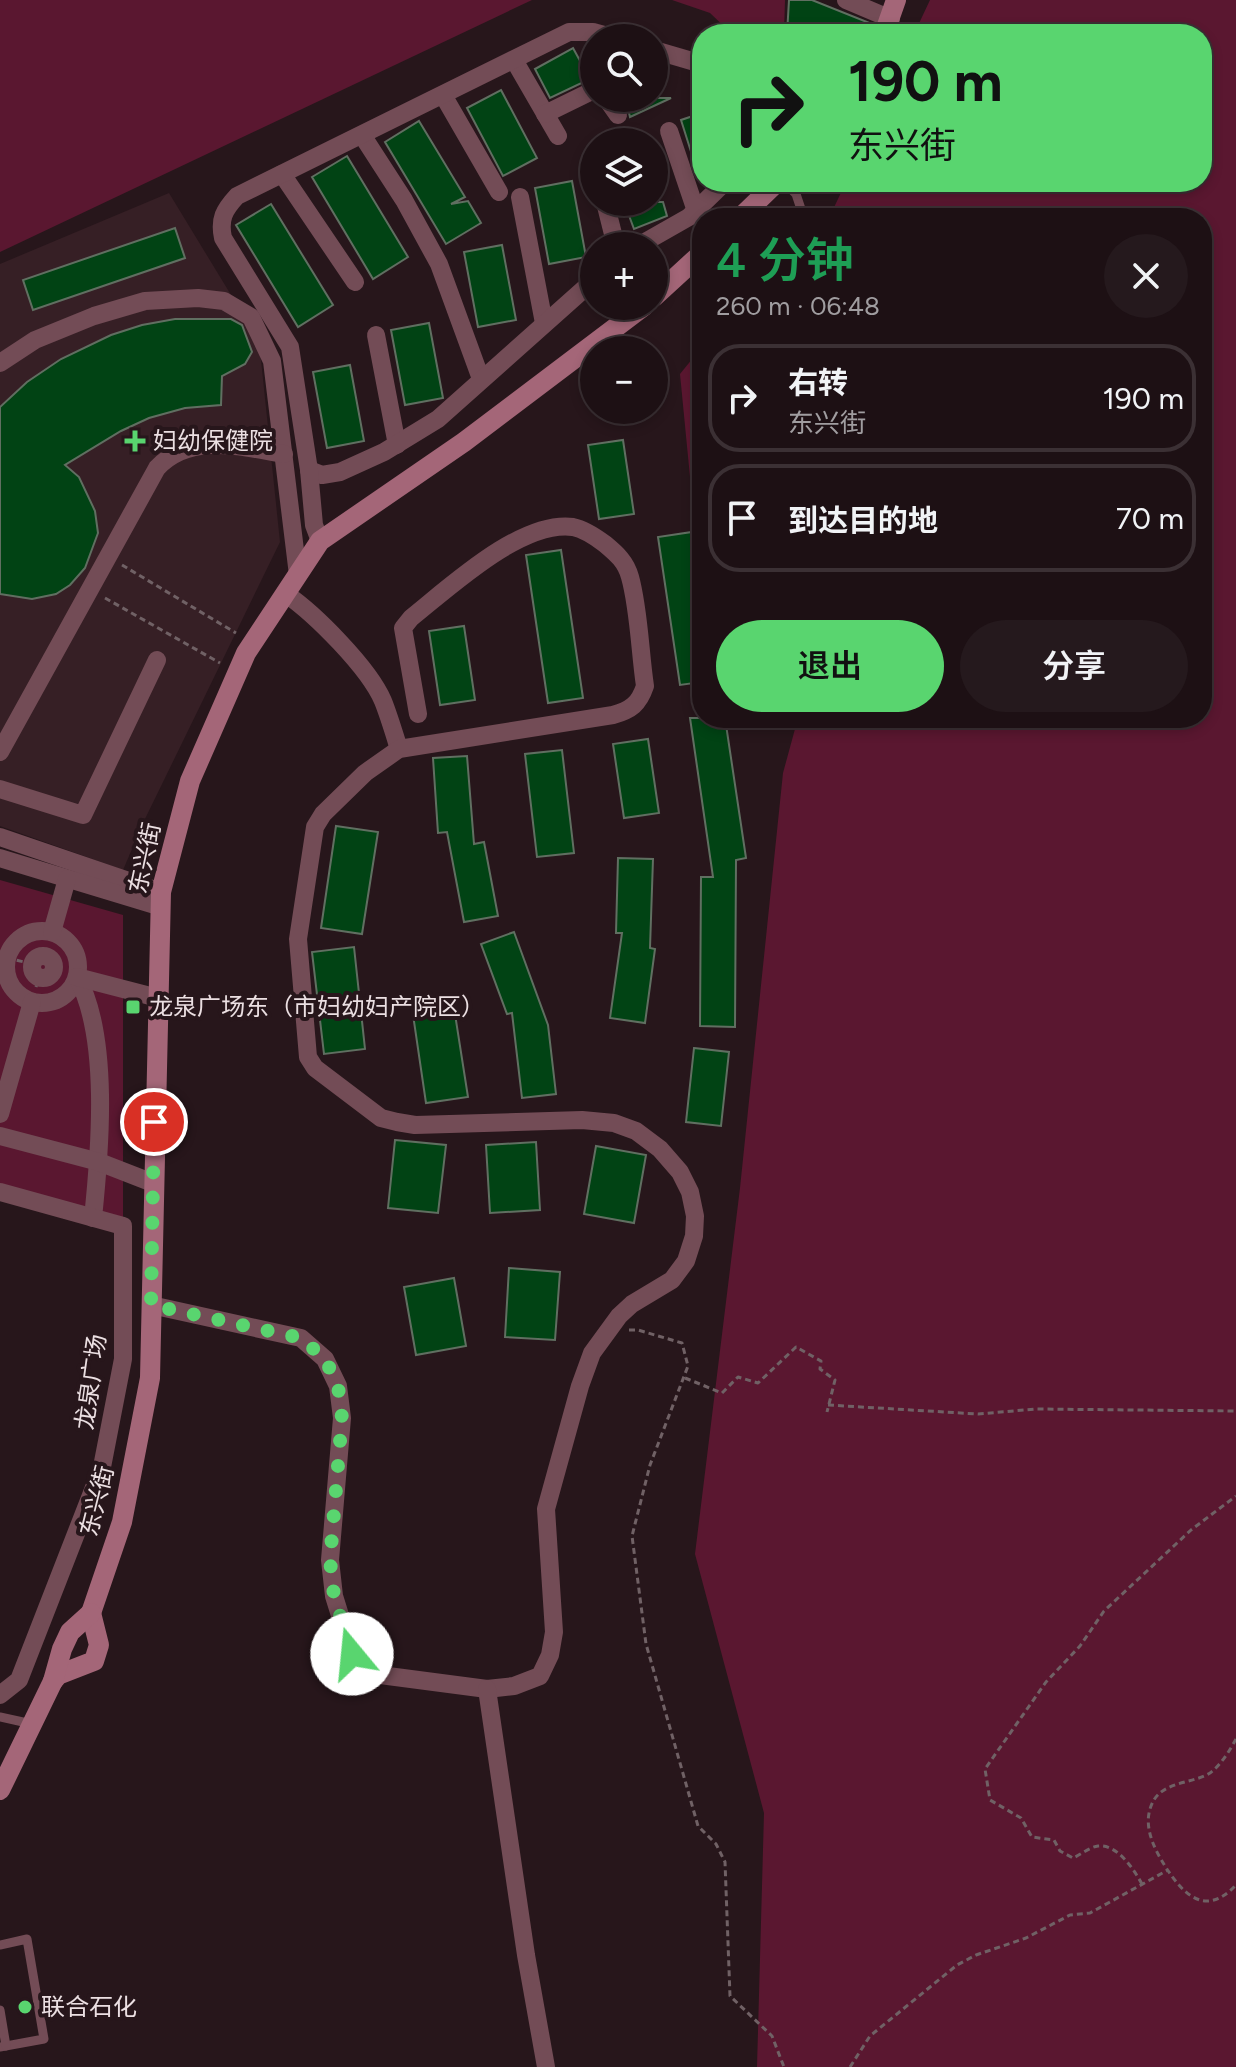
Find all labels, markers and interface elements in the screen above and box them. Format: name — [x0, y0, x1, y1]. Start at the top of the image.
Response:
map controls — [580, 24, 668, 424]
button: search — [580, 24, 668, 112]
text: 190 m — [848, 48, 1003, 115]
icon: right — [716, 56, 820, 160]
text: 东兴街 — [848, 124, 956, 167]
button: layers — [580, 128, 668, 216]
text: 4 分钟 — [716, 231, 854, 289]
button: + — [580, 232, 668, 320]
button: close — [1104, 234, 1188, 318]
text: 260 m · 06:48 — [716, 290, 880, 322]
button: − — [580, 336, 668, 424]
text: 右转 — [788, 364, 848, 401]
icon: right — [720, 376, 764, 420]
text: 190 m — [1102, 380, 1184, 417]
text: 东兴街 — [788, 407, 866, 439]
place label: 妇幼保健院 — [153, 426, 273, 455]
marker: 妇幼保健院 — [124, 430, 146, 452]
icon: arrive — [720, 496, 764, 540]
text: 70 m — [1116, 500, 1184, 537]
text: 到达目的地 — [788, 502, 938, 539]
button: 退出 — [716, 620, 944, 712]
button: 分享 — [960, 620, 1188, 712]
street label: 东兴街 — [123, 820, 166, 896]
place label: 龙泉广场东（市妇幼妇产院区） — [149, 992, 485, 1021]
marker: 龙泉广场东（市妇幼妇产院区） — [124, 998, 142, 1016]
pin — [120, 1088, 188, 1156]
icon: arrive — [132, 1100, 176, 1144]
street label: 龙泉广场 — [69, 1332, 112, 1431]
street label: 东兴街 — [74, 1462, 119, 1539]
position arrow — [310, 1612, 394, 1696]
place label: 联合石化 — [41, 1992, 137, 2021]
marker: 联合石化 — [16, 1998, 34, 2016]

